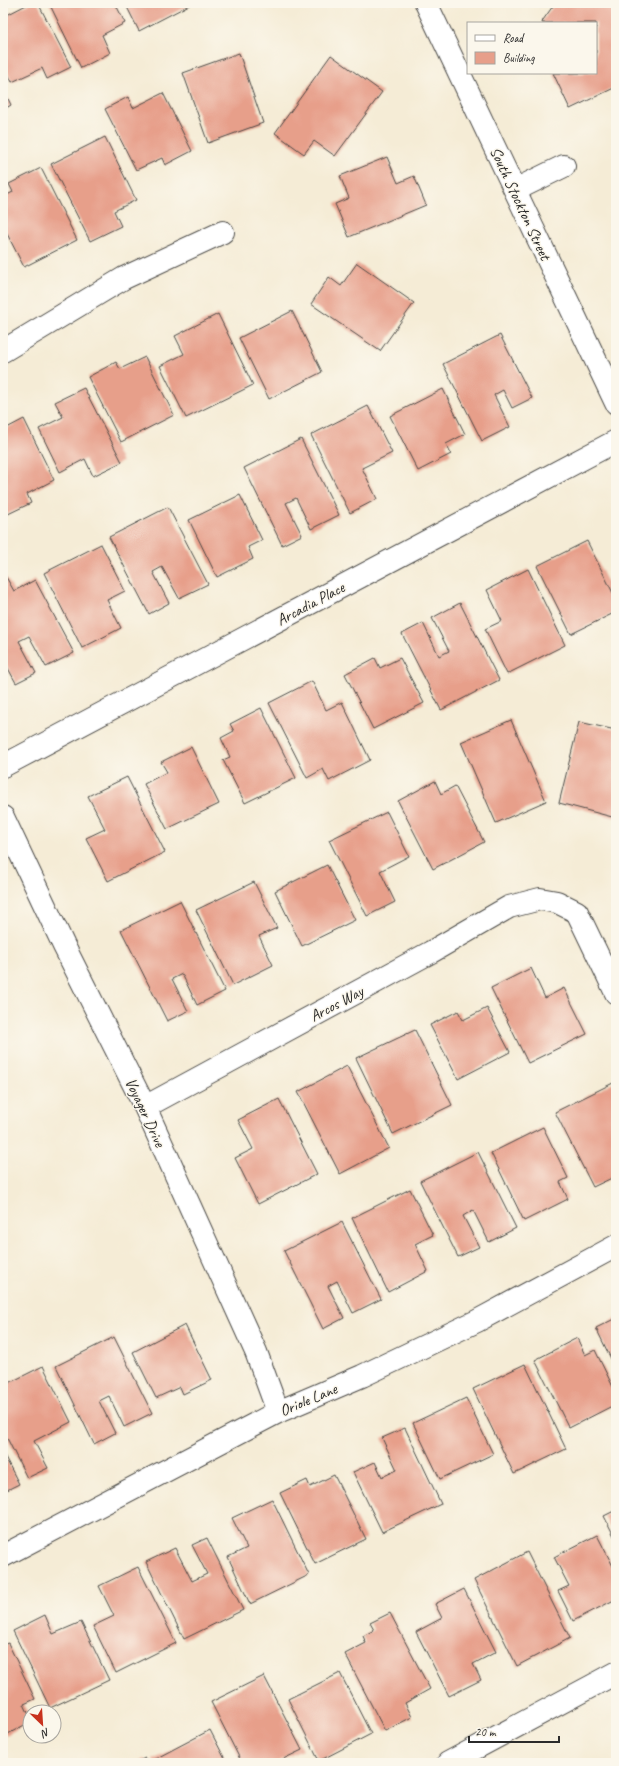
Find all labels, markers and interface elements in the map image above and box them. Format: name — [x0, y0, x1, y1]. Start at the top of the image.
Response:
legend — [467, 22, 597, 74]
text: Road — [503, 30, 525, 46]
text: Building — [503, 50, 535, 66]
street label: South Stockton Street — [485, 144, 556, 265]
street label: Arcadia Place — [273, 577, 349, 630]
street label: Arcos Way — [306, 981, 368, 1026]
street label: Voyager Drive — [120, 1075, 171, 1152]
street label: Oriole Lane — [277, 1378, 342, 1421]
north arrow — [22, 1704, 62, 1744]
scale bar — [469, 1718, 559, 1744]
text: 20 m — [475, 1724, 497, 1740]
text: N — [38, 1725, 52, 1742]

